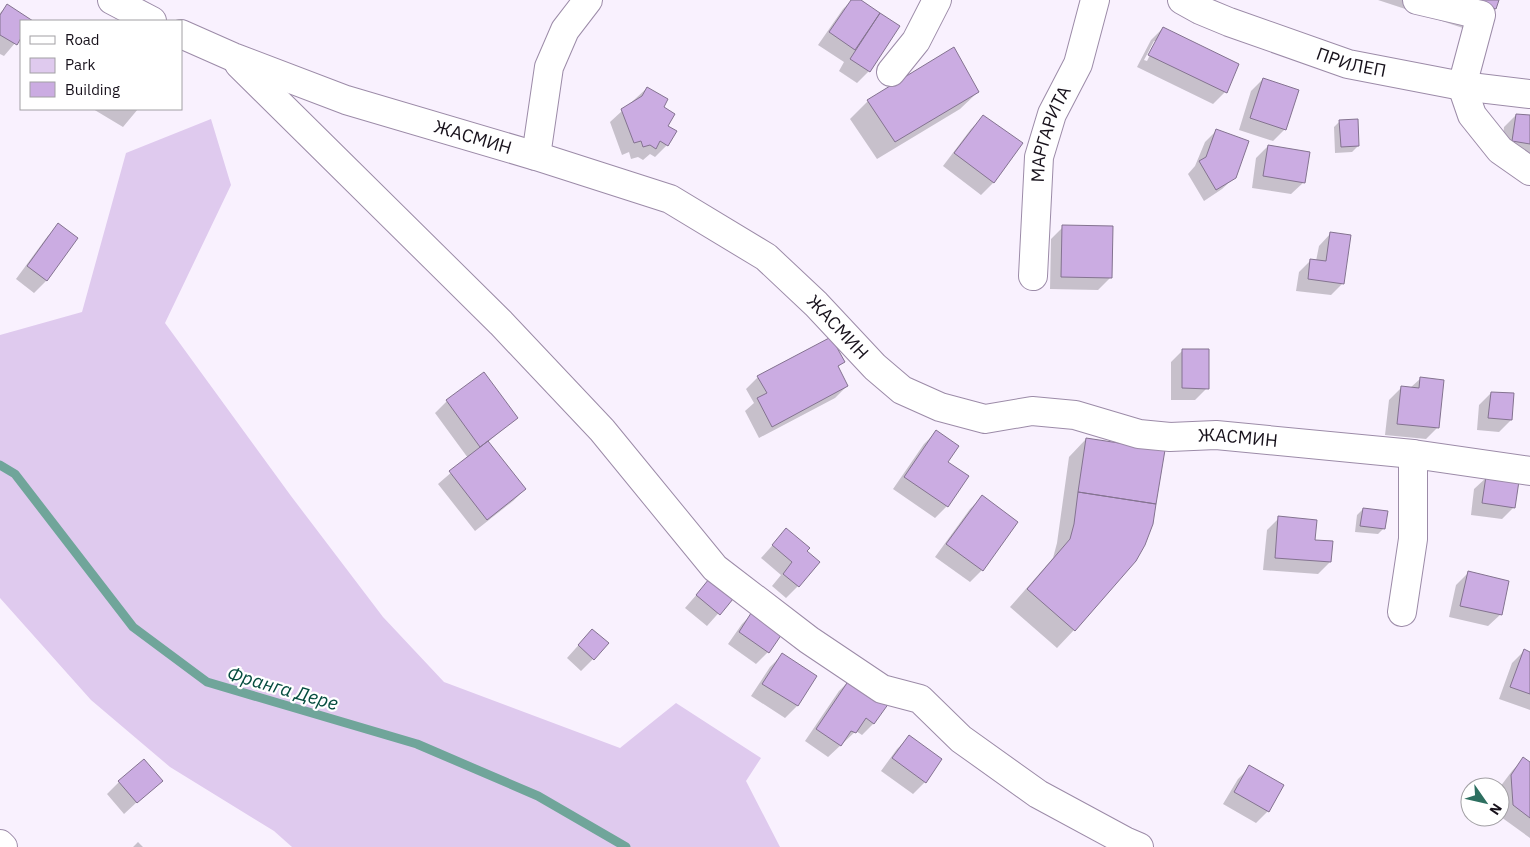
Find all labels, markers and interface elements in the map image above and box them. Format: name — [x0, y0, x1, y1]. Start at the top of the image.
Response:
legend — [20, 20, 182, 110]
text: Road — [65, 30, 100, 49]
street label: ПРИЛЕП — [1313, 42, 1388, 82]
text: Park — [65, 55, 95, 74]
text: Building — [65, 80, 120, 99]
street label: МАРГАРИТА — [1026, 81, 1076, 183]
street label: ЖАСМИН — [431, 115, 515, 159]
street label: ЖАСМИН — [802, 290, 874, 364]
street label: ЖАСМИН — [1197, 423, 1279, 452]
water label: Франга Дере — [225, 661, 341, 715]
north arrow — [1460, 777, 1510, 827]
text: N — [1485, 800, 1506, 819]

